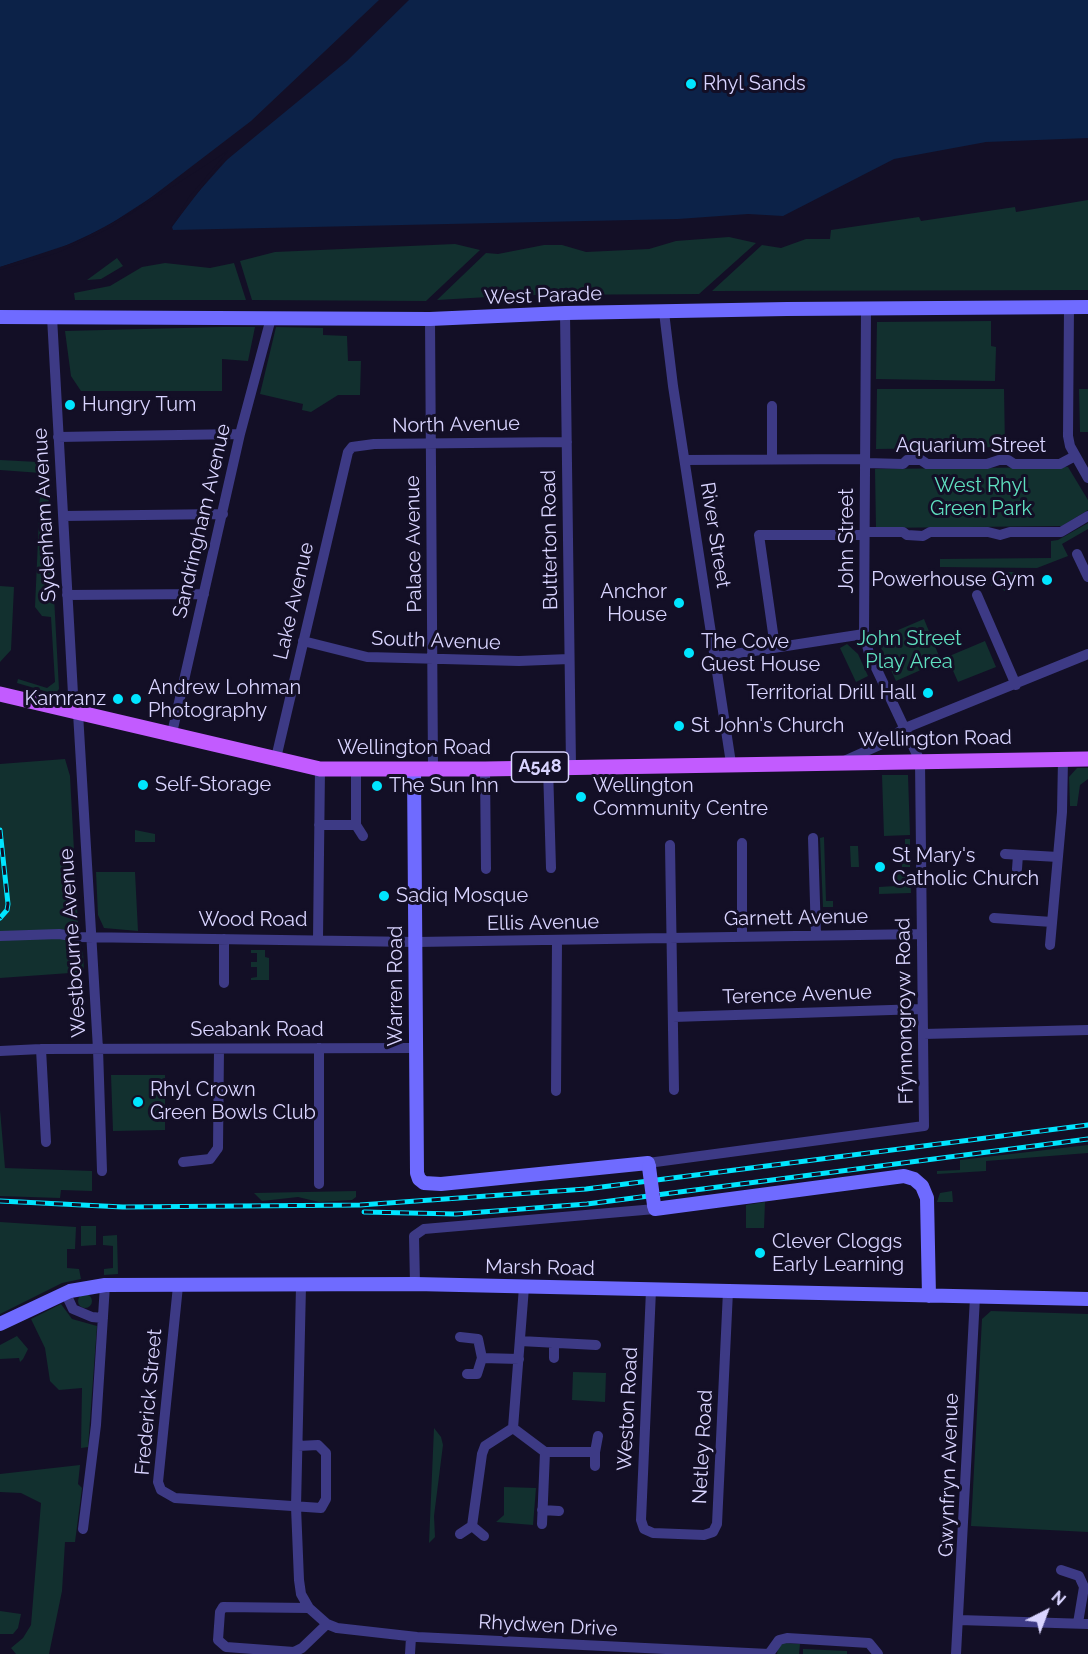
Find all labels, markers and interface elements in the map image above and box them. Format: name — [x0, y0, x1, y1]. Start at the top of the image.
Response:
place label: Rhyl Sands — [703, 72, 806, 96]
marker: Rhyl Sands — [684, 77, 698, 91]
street label: West Parade — [484, 282, 602, 310]
place label: Hungry Tum — [82, 393, 196, 417]
marker: Hungry Tum — [63, 398, 77, 412]
street label: North Avenue — [392, 412, 520, 438]
street label: Sandringham Avenue — [168, 421, 236, 621]
street label: Sydenham Avenue — [28, 427, 62, 603]
street label: Aquarium Street — [896, 434, 1046, 458]
street label: Butterton Road — [537, 470, 563, 610]
park label: West Rhyl Green Park — [930, 474, 1032, 521]
street label: Palace Avenue — [401, 475, 427, 613]
street label: River Street — [695, 480, 735, 590]
street label: John Street — [835, 488, 859, 594]
street label: Lake Avenue — [269, 540, 319, 662]
place label: Powerhouse Gym — [871, 568, 1035, 592]
marker: Powerhouse Gym — [1040, 573, 1054, 587]
place label: Anchor House — [600, 580, 667, 627]
marker: Anchor House — [672, 596, 686, 610]
street label: South Avenue — [371, 627, 501, 655]
park label: John Street Play Area — [856, 627, 962, 674]
place label: The Cove Guest House — [701, 630, 820, 677]
marker: The Cove Guest House — [682, 646, 696, 660]
place label: Andrew Lohman Photography — [148, 676, 301, 723]
place label: Territorial Drill Hall — [747, 681, 916, 705]
marker: Territorial Drill Hall — [921, 686, 935, 700]
place label: Kamranz — [24, 687, 106, 711]
marker: Kamranz — [111, 692, 125, 706]
marker: Andrew Lohman Photography — [129, 692, 143, 706]
place label: St John's Church — [691, 714, 844, 738]
marker: St John's Church — [672, 719, 686, 733]
street label: Wellington Road — [858, 726, 1012, 752]
street label: Wellington Road — [337, 736, 491, 760]
road number: A548 — [512, 752, 568, 782]
place label: Self-Storage — [155, 773, 271, 797]
place label: The Sun Inn — [389, 774, 499, 798]
place label: Wellington Community Centre — [593, 774, 768, 821]
marker: Self-Storage — [136, 778, 150, 792]
marker: The Sun Inn — [370, 779, 384, 793]
marker: Wellington Community Centre — [574, 790, 588, 804]
place label: St Mary's Catholic Church — [892, 844, 1039, 891]
street label: Westbourne Avenue — [54, 848, 92, 1038]
marker: St Mary's Catholic Church — [873, 860, 887, 874]
place label: Sadiq Mosque — [396, 884, 528, 908]
marker: Sadiq Mosque — [377, 889, 391, 903]
street label: Garnett Avenue — [724, 905, 868, 931]
street label: Wood Road — [199, 908, 307, 932]
street label: Ellis Avenue — [487, 910, 599, 936]
street label: Ffynnongroyw Road — [891, 918, 919, 1104]
street label: Warren Road — [384, 926, 408, 1046]
street label: Terence Avenue — [722, 980, 872, 1010]
street label: Seabank Road — [190, 1018, 324, 1042]
place label: Rhyl Crown Green Bowls Club — [150, 1078, 316, 1125]
marker: Rhyl Crown Green Bowls Club — [131, 1095, 145, 1109]
place label: Clever Cloggs Early Learning — [772, 1230, 904, 1277]
marker: Clever Cloggs Early Learning — [753, 1246, 767, 1260]
street label: Marsh Road — [485, 1255, 595, 1281]
street label: Frederick Street — [131, 1328, 167, 1476]
street label: Weston Road — [613, 1346, 643, 1472]
street label: Netley Road — [688, 1389, 718, 1505]
street label: Gwynfryn Avenue — [934, 1393, 964, 1557]
north arrow — [1016, 1582, 1076, 1642]
text: N — [1047, 1587, 1069, 1609]
street label: Rhydwen Drive — [478, 1610, 618, 1642]

